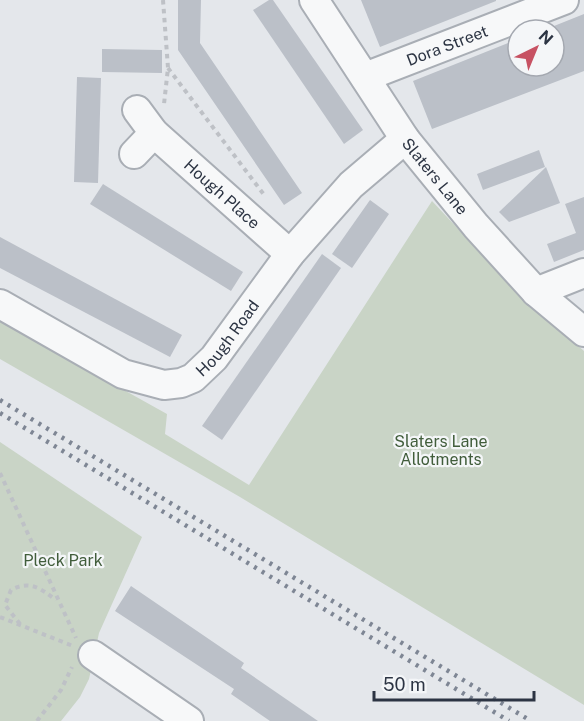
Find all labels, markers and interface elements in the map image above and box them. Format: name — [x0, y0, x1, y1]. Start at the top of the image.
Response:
north arrow — [506, 18, 566, 78]
street label: Dora Street — [404, 21, 491, 70]
text: N — [535, 26, 557, 49]
street label: Slaters Lane — [398, 134, 472, 219]
street label: Hough Place — [180, 155, 264, 233]
street label: Hough Road — [192, 296, 263, 380]
park label: Slaters Lane Allotments — [394, 432, 488, 469]
park label: Pleck Park — [23, 551, 103, 570]
scale bar — [374, 664, 534, 702]
text: 50 m — [383, 674, 426, 695]

